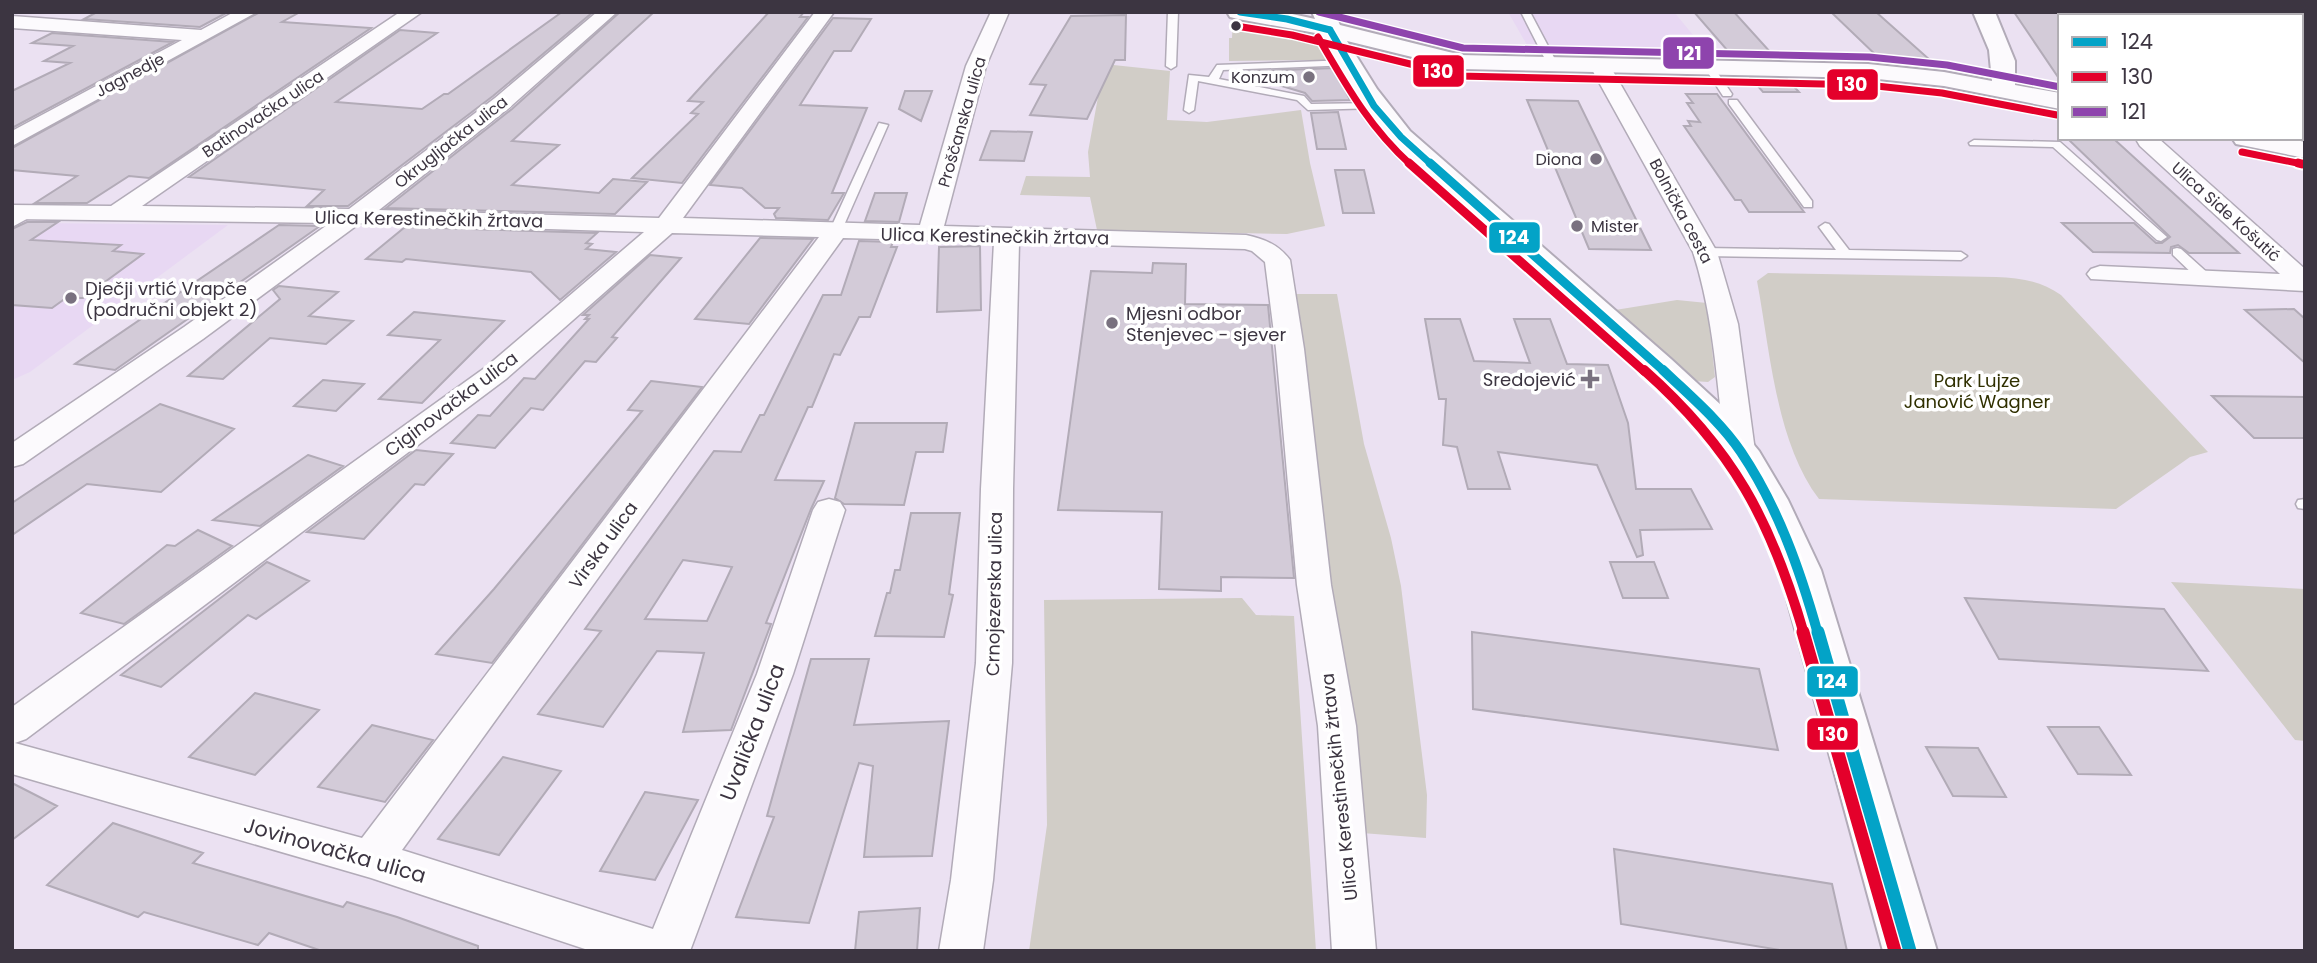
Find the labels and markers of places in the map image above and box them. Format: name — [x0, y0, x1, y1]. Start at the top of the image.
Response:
unlabelled marker — [1229, 19, 1243, 33]
place label: Konzum — [1231, 66, 1295, 89]
marker: Konzum — [1301, 69, 1317, 85]
place label: Diona — [1535, 148, 1582, 171]
marker: Diona — [1588, 151, 1604, 167]
place label: Mister — [1591, 215, 1639, 238]
marker: Mister — [1569, 218, 1585, 234]
place label: Dječji vrtić Vrapče (područni objekt 2) — [85, 276, 257, 322]
marker: Dječji vrtić Vrapče (područni objekt 2) — [63, 290, 79, 306]
place label: Mjesni odbor Stenjevec - sjever — [1126, 301, 1286, 347]
marker: Mjesni odbor Stenjevec - sjever — [1104, 315, 1120, 331]
place label: Sredojević — [1483, 367, 1576, 392]
marker: Sredojević — [1582, 371, 1598, 387]

